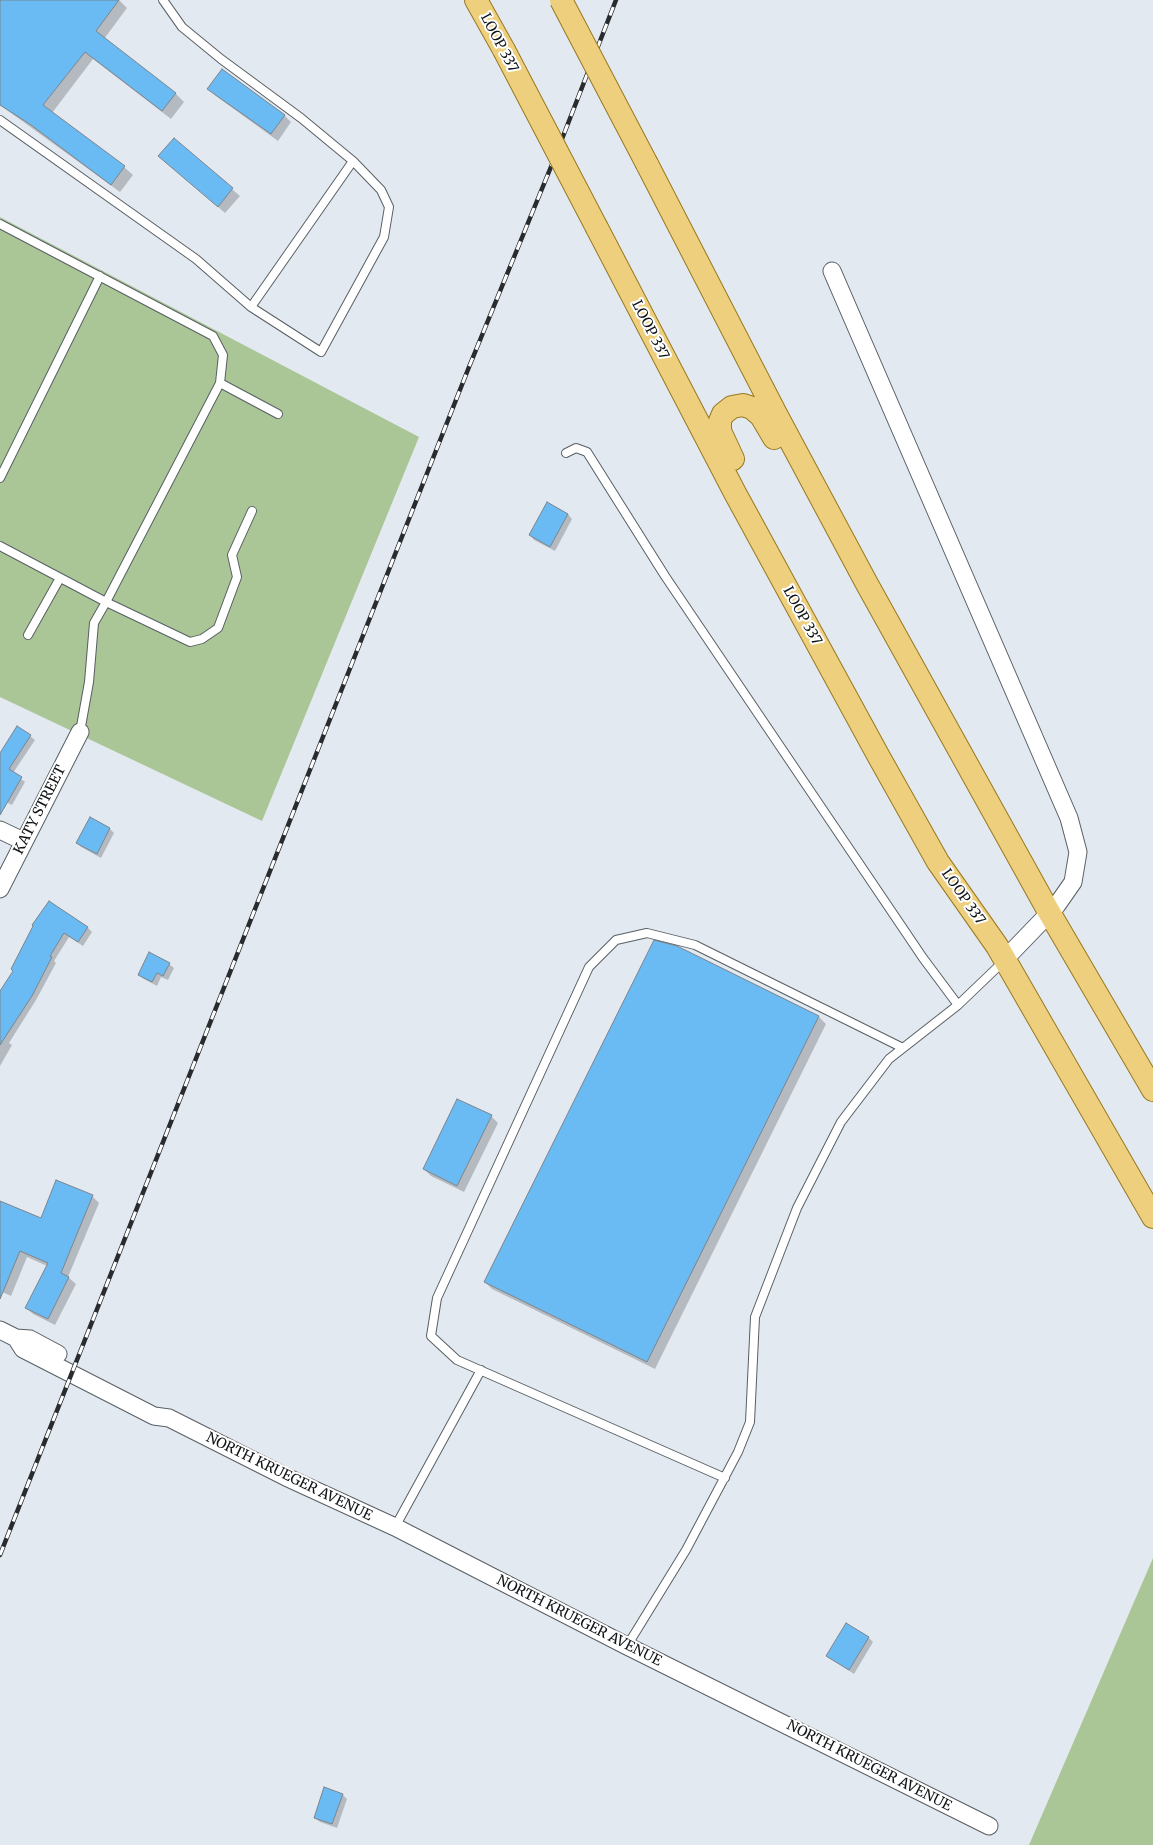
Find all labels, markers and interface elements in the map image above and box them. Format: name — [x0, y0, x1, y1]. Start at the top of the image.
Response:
street label: LOOP 337 — [476, 11, 522, 75]
street label: LOOP 337 — [628, 298, 672, 362]
street label: LOOP 337 — [779, 584, 825, 648]
street label: KATY STREET — [10, 763, 70, 857]
street label: LOOP 337 — [938, 866, 988, 928]
street label: NORTH KRUEGER AVENUE — [203, 1429, 375, 1525]
street label: NORTH KRUEGER AVENUE — [494, 1572, 664, 1670]
street label: NORTH KRUEGER AVENUE — [784, 1717, 954, 1815]

